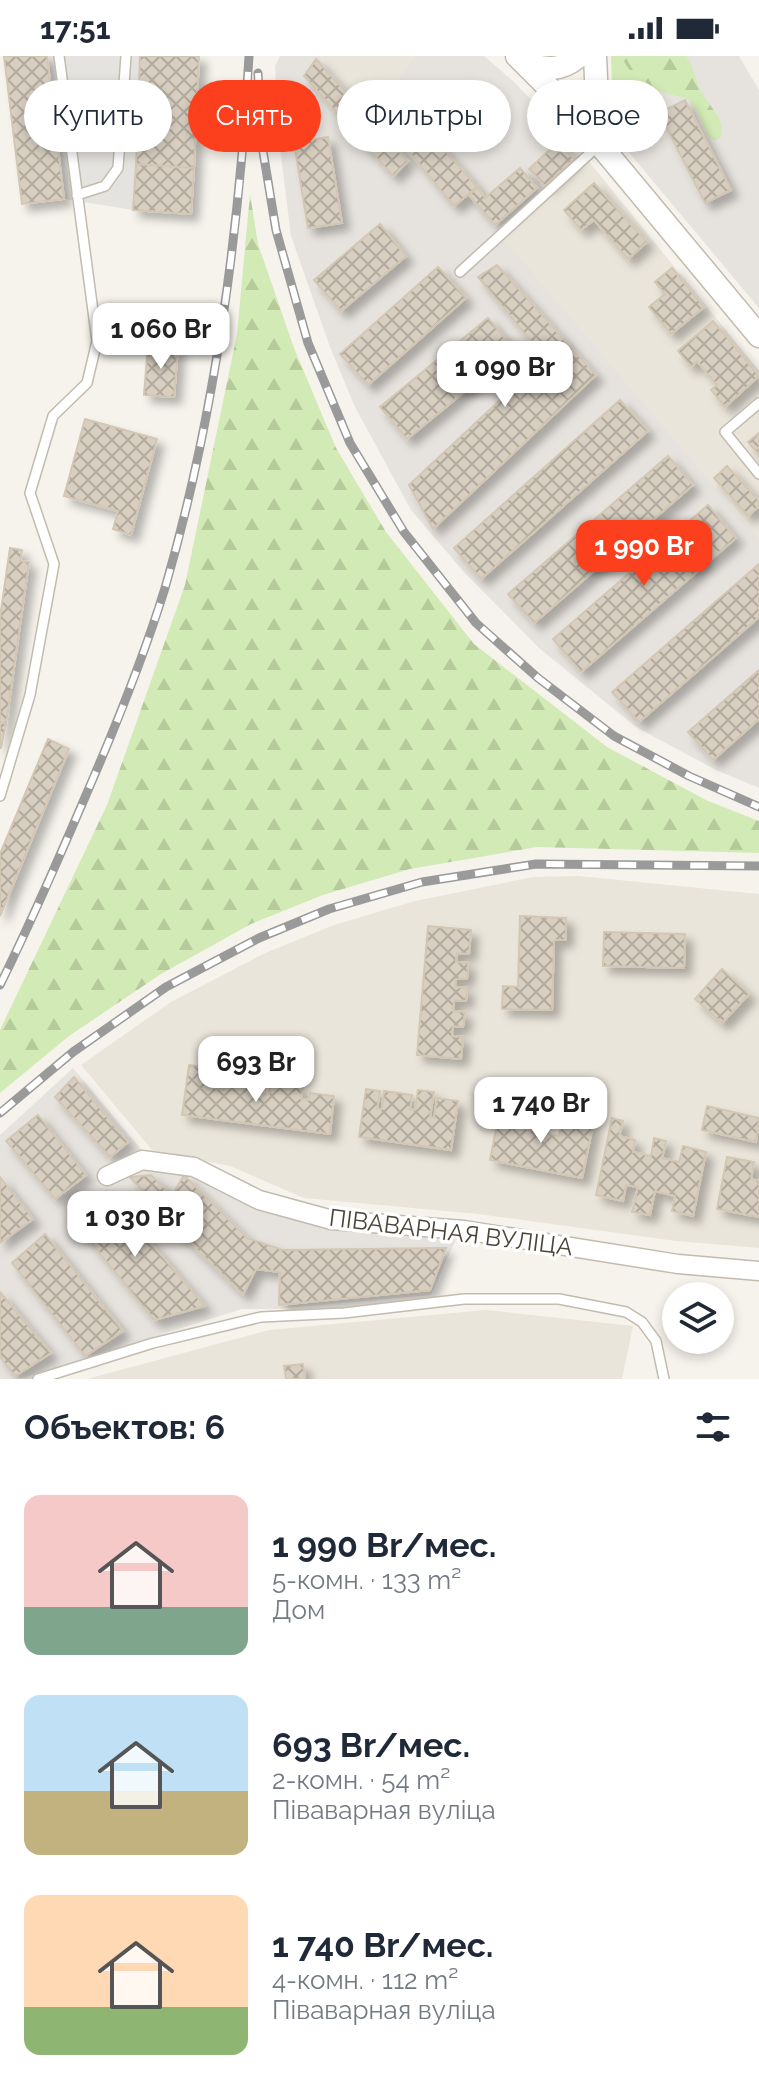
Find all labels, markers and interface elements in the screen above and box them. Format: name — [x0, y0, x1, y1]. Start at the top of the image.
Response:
text: 17:51 — [40, 11, 111, 46]
chip: Купить — [24, 80, 172, 152]
chip: Снять — [188, 80, 321, 152]
chip: Фильтры — [337, 80, 511, 152]
chip: Новое — [527, 80, 668, 152]
pin: 1 060 Br — [78, 303, 244, 371]
text: 1 060 Br — [111, 314, 211, 344]
pin: 1 090 Br — [422, 341, 588, 409]
text: 1 090 Br — [455, 352, 555, 382]
pin: 1 990 Br — [561, 520, 727, 588]
text: 1 990 Br — [594, 531, 694, 561]
pin: 693 Br — [191, 1036, 321, 1104]
text: 693 Br — [216, 1047, 296, 1077]
pin: 1 740 Br — [458, 1077, 624, 1145]
text: 1 740 Br — [492, 1088, 590, 1118]
pin: 1 030 Br — [52, 1191, 218, 1259]
text: 1 030 Br — [85, 1202, 185, 1232]
street label: ПІВАВАРНАЯ ВУЛІЦА — [328, 1203, 574, 1261]
map controls — [662, 1282, 734, 1354]
button: layers — [662, 1282, 734, 1354]
icon: filters — [691, 1405, 735, 1449]
text: Объектов: 6 — [24, 1407, 225, 1447]
text: 1 990 Br/мес. — [272, 1525, 496, 1565]
icon: home — [88, 1527, 184, 1623]
text: 5-комн. · 133 m² — [272, 1565, 461, 1595]
text: Дом — [272, 1595, 325, 1625]
text: 693 Br/мес. — [272, 1725, 470, 1765]
icon: home — [88, 1727, 184, 1823]
text: 2-комн. · 54 m² — [272, 1765, 450, 1795]
text: Піваварная вуліца — [272, 1795, 496, 1825]
text: 1 740 Br/мес. — [272, 1925, 494, 1965]
icon: home — [88, 1927, 184, 2023]
text: 4-комн. · 112 m² — [272, 1965, 458, 1995]
text: Піваварная вуліца — [272, 1995, 496, 2025]

